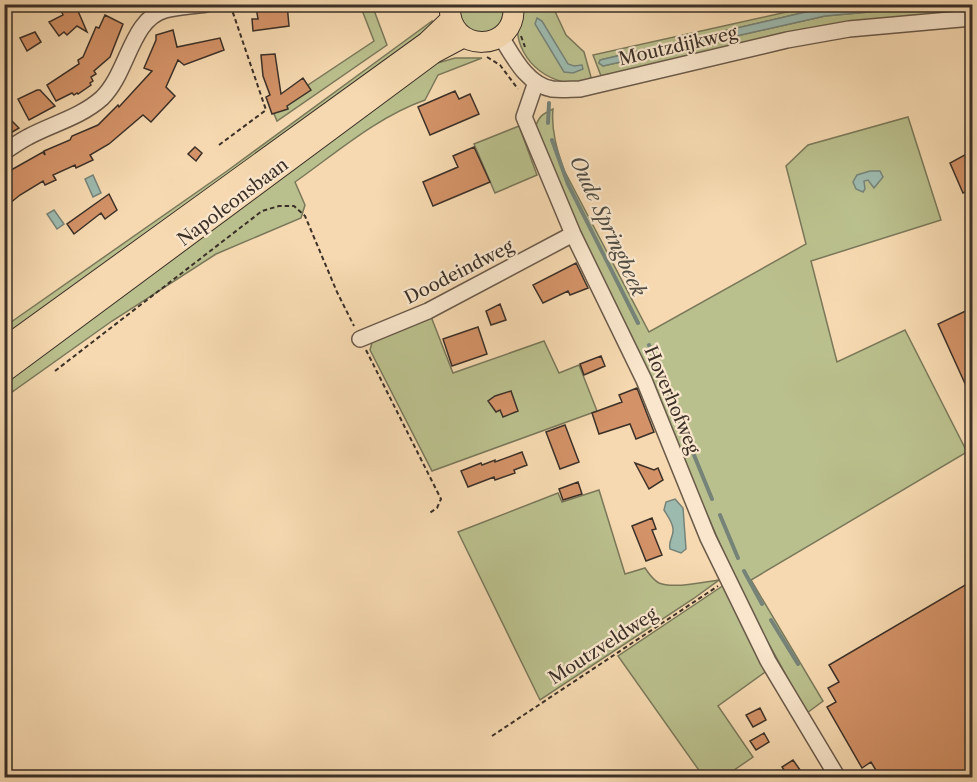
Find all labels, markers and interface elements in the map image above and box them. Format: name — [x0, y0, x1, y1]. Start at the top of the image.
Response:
street label: Moutzdijkweg — [617, 22, 740, 70]
water label: Oude Springbeek — [565, 152, 651, 301]
street label: Napoleonsbaan — [173, 153, 293, 251]
street label: Doodeindweg — [401, 235, 518, 309]
street label: Hoverhofweg — [639, 343, 705, 458]
street label: Moutzveldweg — [545, 602, 662, 689]

